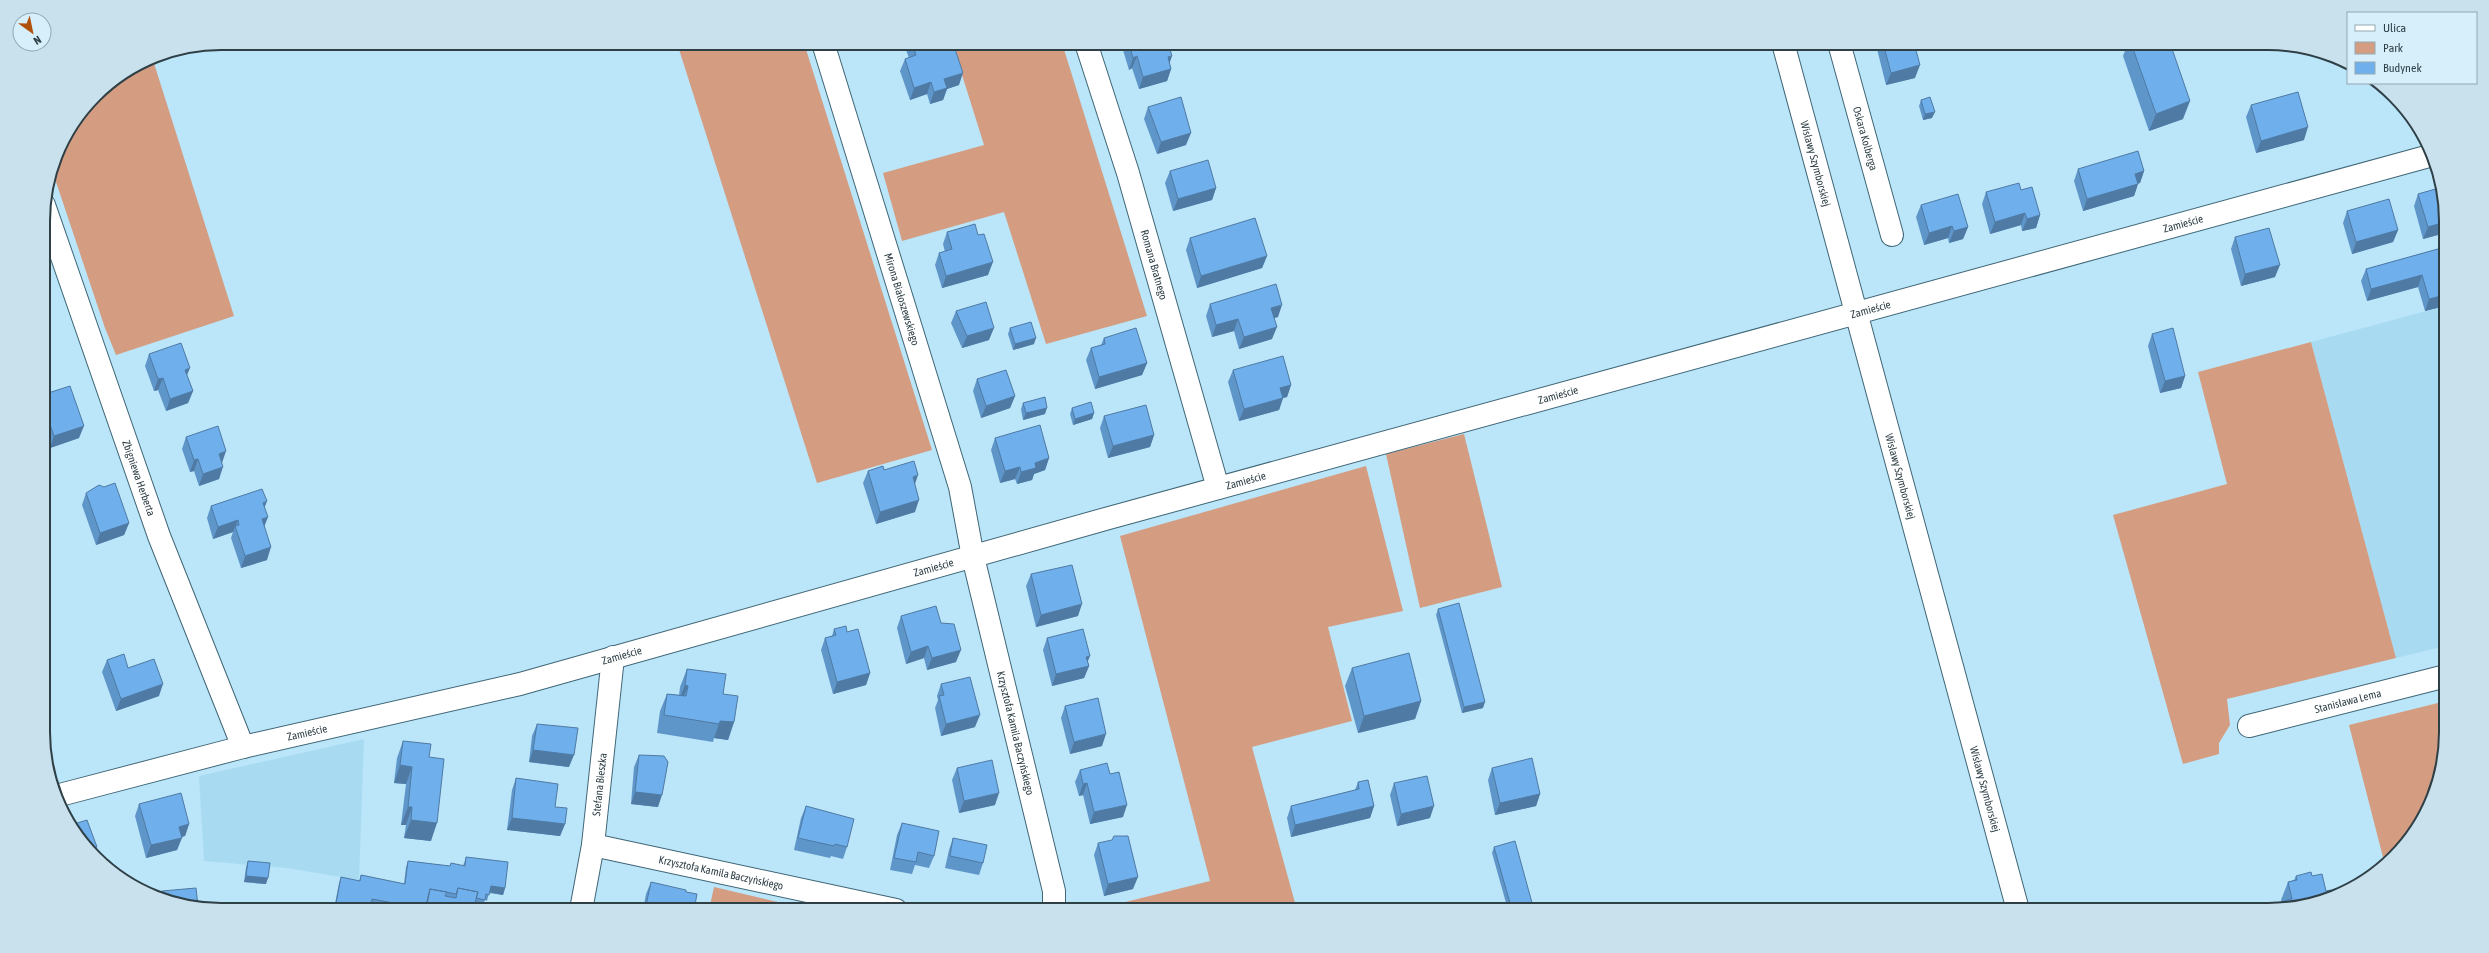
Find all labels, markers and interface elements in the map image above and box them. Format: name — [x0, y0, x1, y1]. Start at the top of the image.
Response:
north arrow — [12, 12, 52, 52]
legend — [2347, 12, 2477, 84]
text: Ulica — [2383, 21, 2406, 35]
text: N — [31, 34, 43, 47]
text: Park — [2383, 41, 2404, 55]
text: Budynek — [2383, 61, 2422, 75]
street label: Oskara Kolberga — [1851, 105, 1880, 172]
street label: Wisławy Szymborskiej — [1798, 119, 1833, 208]
street label: Zamieście — [2162, 212, 2204, 235]
street label: Romana Bratnego — [1139, 228, 1170, 301]
street label: Mirona Białoszewskiego — [882, 251, 922, 347]
street label: Zamieście — [1849, 298, 1892, 320]
street label: Zamieście — [1537, 384, 1579, 406]
street label: Wisławy Szymborskiej — [1883, 432, 1918, 521]
street label: Zbigniewa Herberta — [120, 438, 158, 518]
street label: Zamieście — [1224, 469, 1267, 492]
street label: Zamieście — [912, 556, 955, 579]
street label: Zamieście — [600, 644, 643, 667]
street label: Krzysztofa Kamila Baczyńskiego — [995, 670, 1037, 796]
street label: Stanisława Lema — [2313, 687, 2382, 715]
street label: Zamieście — [286, 722, 328, 743]
street label: Wisławy Szymborskiej — [1968, 745, 2003, 833]
street label: Stefana Bieszka — [590, 752, 609, 817]
street label: Krzysztofa Kamila Baczyńskiego — [658, 853, 785, 892]

